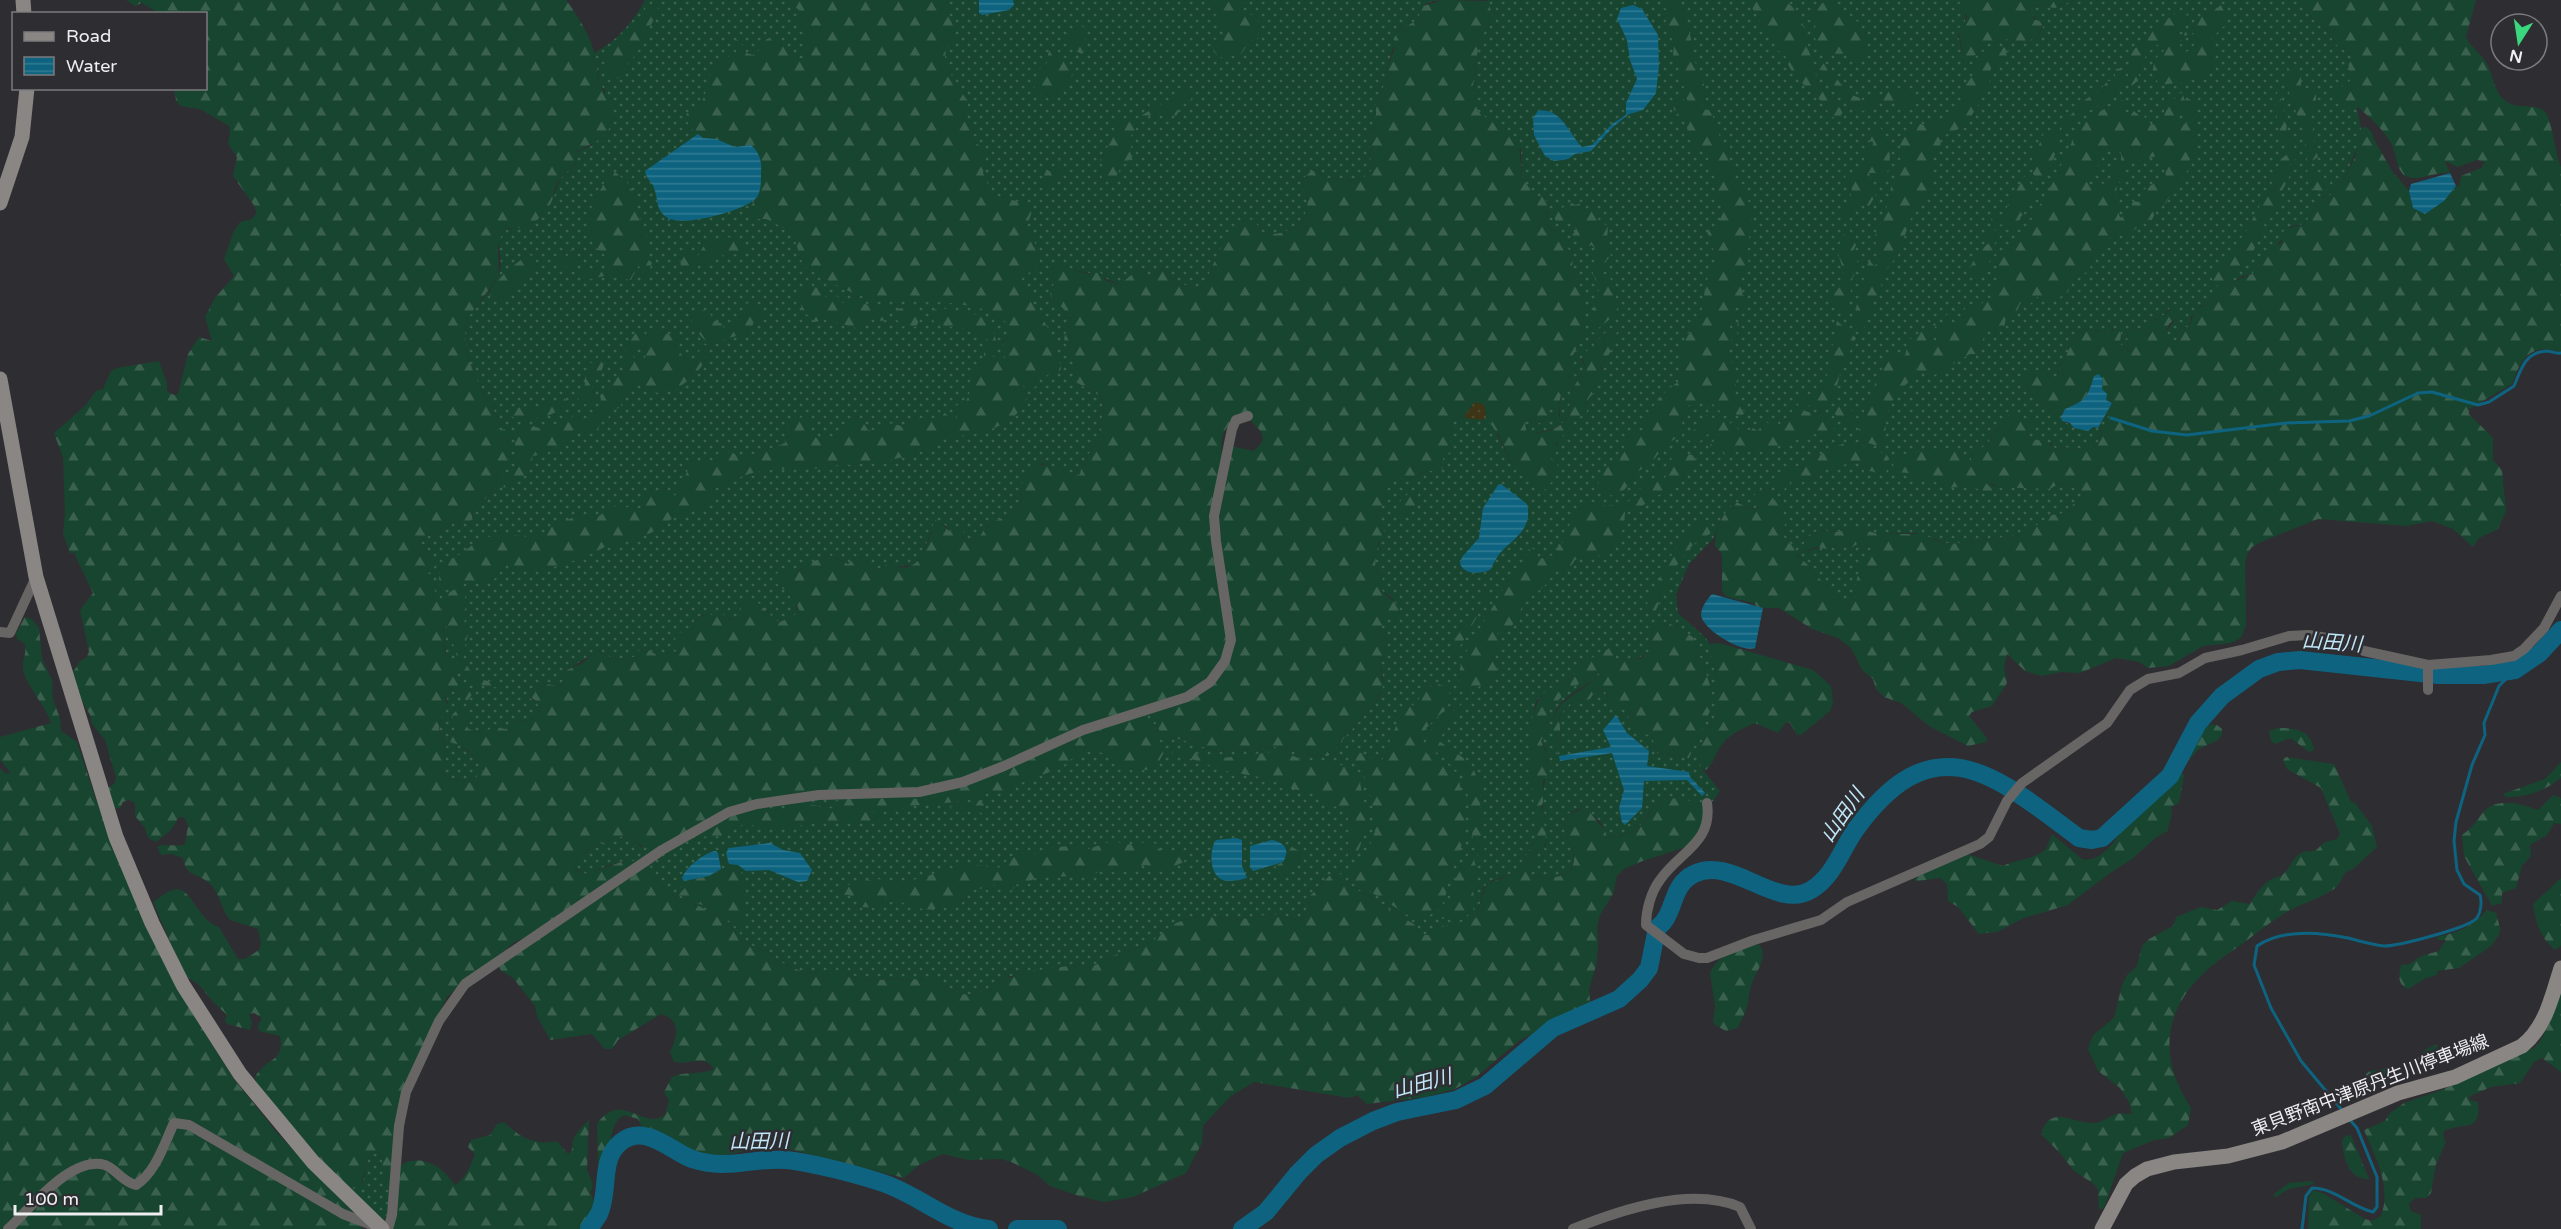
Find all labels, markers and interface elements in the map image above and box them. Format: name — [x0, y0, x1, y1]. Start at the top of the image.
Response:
legend — [12, 12, 207, 90]
north arrow — [2489, 12, 2549, 72]
text: Road — [66, 25, 111, 47]
text: N — [2508, 45, 2524, 67]
text: Water — [66, 55, 117, 77]
water label: 山田川 — [2301, 629, 2365, 657]
water label: 山田川 — [1816, 782, 1871, 847]
street label: 東貝野南中津原丹生川停車場線 — [2248, 1030, 2492, 1140]
water label: 山田川 — [1390, 1064, 1456, 1103]
water label: 山田川 — [729, 1129, 791, 1155]
scale bar — [15, 1178, 160, 1216]
text: 100 m — [24, 1188, 79, 1210]

